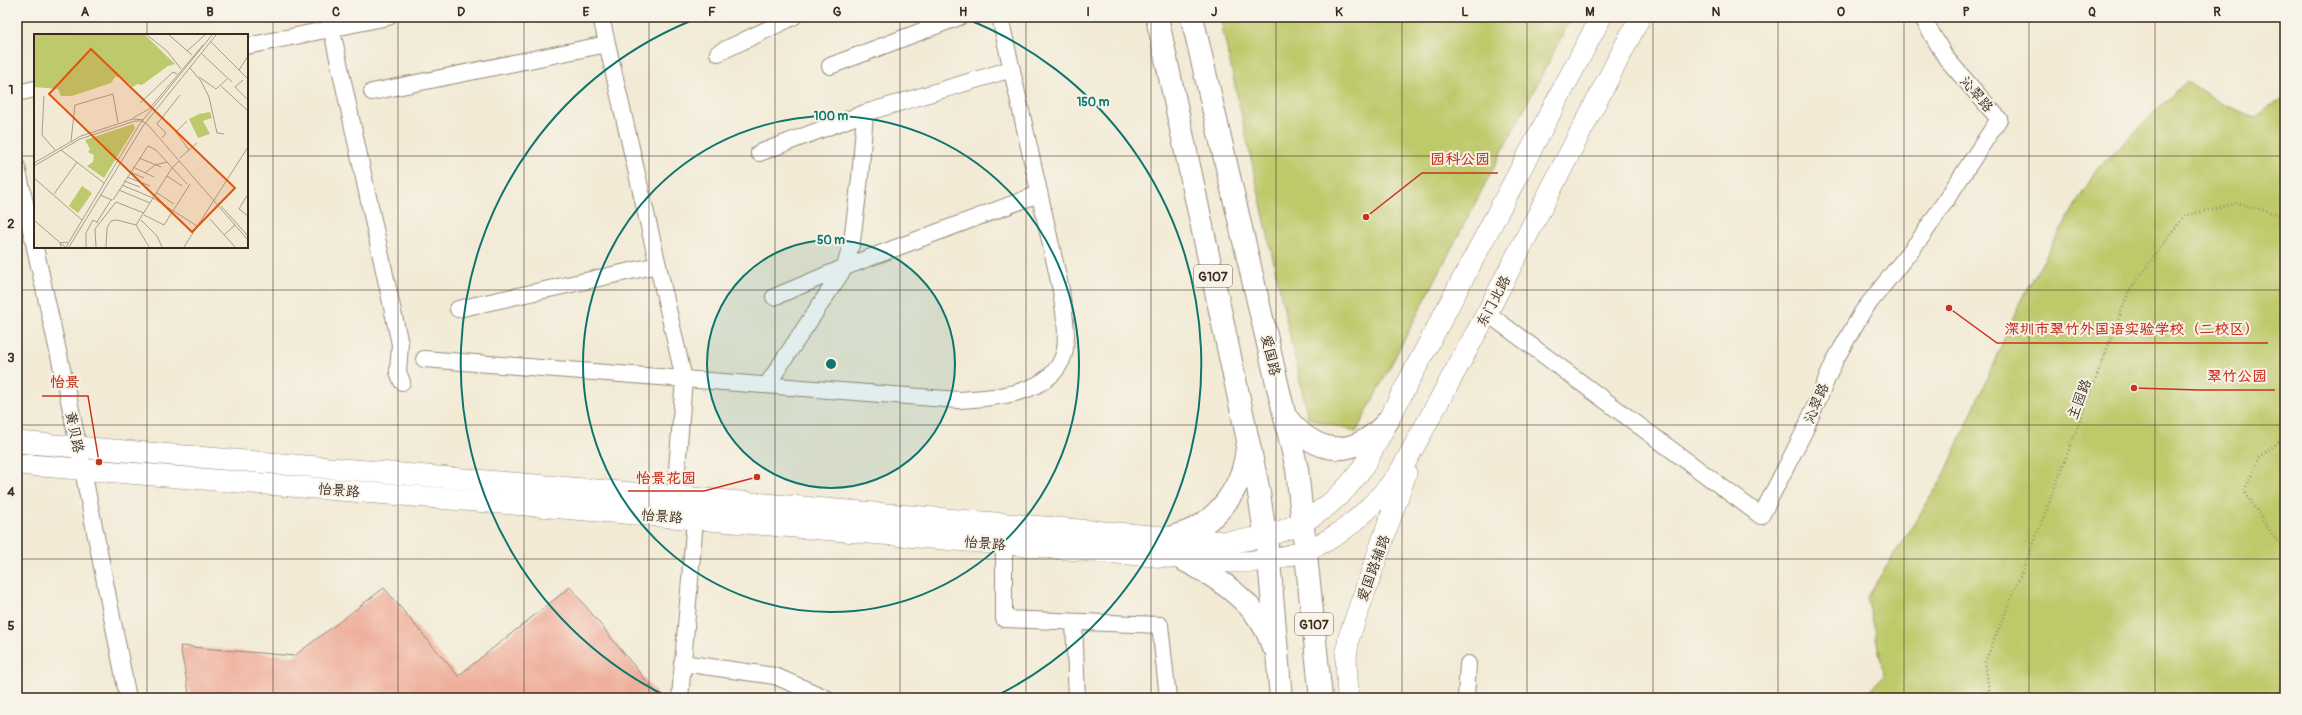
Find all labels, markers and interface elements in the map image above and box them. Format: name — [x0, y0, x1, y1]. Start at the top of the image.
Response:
text: A — [81, 4, 90, 20]
text: B — [206, 4, 214, 20]
text: C — [332, 4, 340, 20]
text: D — [457, 4, 465, 20]
text: E — [583, 4, 590, 20]
text: F — [708, 4, 716, 20]
text: G — [833, 4, 842, 20]
text: H — [959, 4, 967, 20]
text: I — [1086, 4, 1090, 20]
text: J — [1211, 4, 1217, 20]
text: K — [1335, 4, 1343, 20]
text: L — [1461, 4, 1469, 20]
text: M — [1585, 4, 1595, 20]
text: N — [1712, 4, 1721, 20]
text: O — [1837, 4, 1846, 20]
text: P — [1962, 4, 1970, 20]
text: Q — [2088, 4, 2096, 20]
text: R — [2213, 4, 2221, 20]
inset map — [34, 34, 248, 248]
street label: 沁翠路 — [1956, 73, 1997, 116]
text: 1 — [8, 82, 14, 98]
text: 150 m — [1077, 95, 1110, 110]
text: 100 m — [814, 109, 849, 124]
callout: 园科公园 — [1422, 146, 1498, 173]
text: 园科公园 — [1430, 150, 1490, 169]
text: 2 — [7, 216, 15, 232]
text: 50 m — [817, 233, 845, 248]
road number: G107 — [1194, 265, 1232, 287]
street label: 东门北路 — [1473, 273, 1514, 330]
callout: 深圳市翠竹外国语实验学校（二校区） — [1997, 316, 2268, 343]
text: 深圳市翠竹外国语实验学校（二校区） — [2004, 320, 2260, 339]
street label: 爱国路 — [1258, 333, 1284, 377]
text: 3 — [7, 350, 15, 366]
centre of rings — [824, 357, 838, 371]
callout: 翠竹公园 — [2199, 363, 2275, 390]
text: 翠竹公园 — [2207, 367, 2267, 386]
callout: 怡景 — [42, 369, 88, 396]
text: 怡景 — [50, 373, 80, 392]
street label: 主园路 — [2064, 377, 2095, 422]
street label: 沁翠路 — [1800, 381, 1832, 426]
street label: 黄贝路 — [62, 410, 87, 454]
callout: 怡景花园 — [628, 464, 704, 491]
text: 怡景花园 — [636, 469, 696, 488]
street label: 怡景路 — [317, 480, 361, 501]
text: 4 — [7, 484, 15, 500]
street label: 怡景路 — [640, 506, 684, 527]
street label: 爱国路辅路 — [1354, 532, 1393, 604]
street label: 怡景路 — [963, 533, 1007, 554]
road number: G107 — [1295, 613, 1333, 635]
text: 5 — [7, 618, 15, 634]

